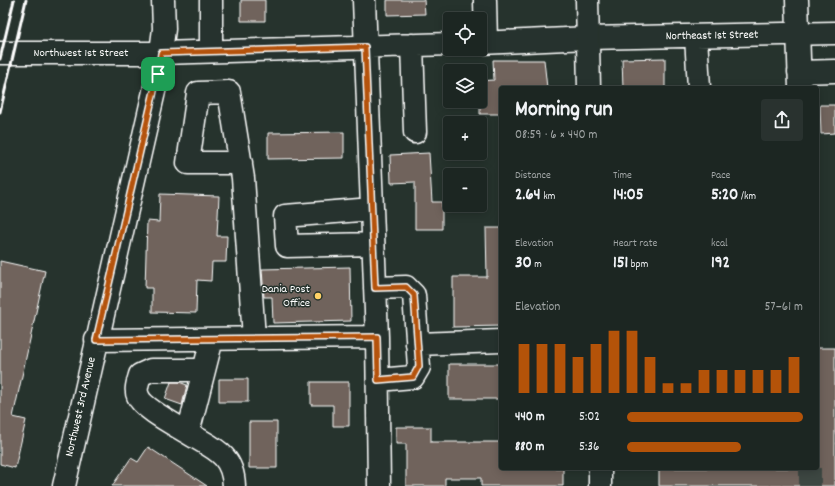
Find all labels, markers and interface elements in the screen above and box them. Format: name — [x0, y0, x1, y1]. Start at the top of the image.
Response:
map controls — [443, 12, 487, 212]
button: locate — [443, 12, 487, 56]
street label: Northeast 1st Street — [665, 27, 759, 45]
street label: Northwest 1st Street — [34, 45, 129, 62]
pin — [141, 57, 175, 91]
icon: arrive — [147, 63, 169, 85]
button: layers — [443, 64, 487, 108]
text: Morning run — [515, 95, 613, 126]
button: share — [761, 99, 803, 141]
button: + — [443, 116, 487, 160]
text: 08:59 · 6 × 440 m — [515, 126, 598, 145]
button: − — [443, 168, 487, 212]
text: Distance — [515, 168, 551, 184]
text: Time — [613, 168, 632, 184]
text: Pace — [711, 168, 730, 184]
text: 2.64 — [515, 184, 541, 208]
text: 14:05 — [613, 184, 644, 208]
text: 5:20 — [711, 184, 738, 208]
text: km — [541, 189, 555, 205]
text: /km — [738, 189, 756, 205]
text: Elevation — [515, 236, 553, 252]
text: Heart rate — [613, 236, 657, 252]
text: kcal — [711, 236, 728, 252]
text: 30 — [515, 252, 532, 276]
text: 151 — [613, 252, 628, 276]
text: 192 — [711, 252, 730, 276]
text: m — [532, 257, 542, 273]
text: bpm — [628, 257, 648, 273]
place label: Dania Post Office — [262, 281, 311, 312]
marker: Dania Post Office — [313, 291, 323, 301]
text: Elevation — [515, 298, 560, 317]
text: 57–61 m — [764, 298, 803, 317]
street label: Northwest 3rd Avenue — [61, 355, 101, 459]
text: 440 m — [515, 408, 545, 427]
text: 5:02 — [579, 408, 600, 427]
text: 880 m — [515, 438, 544, 457]
text: 5:36 — [579, 438, 599, 457]

